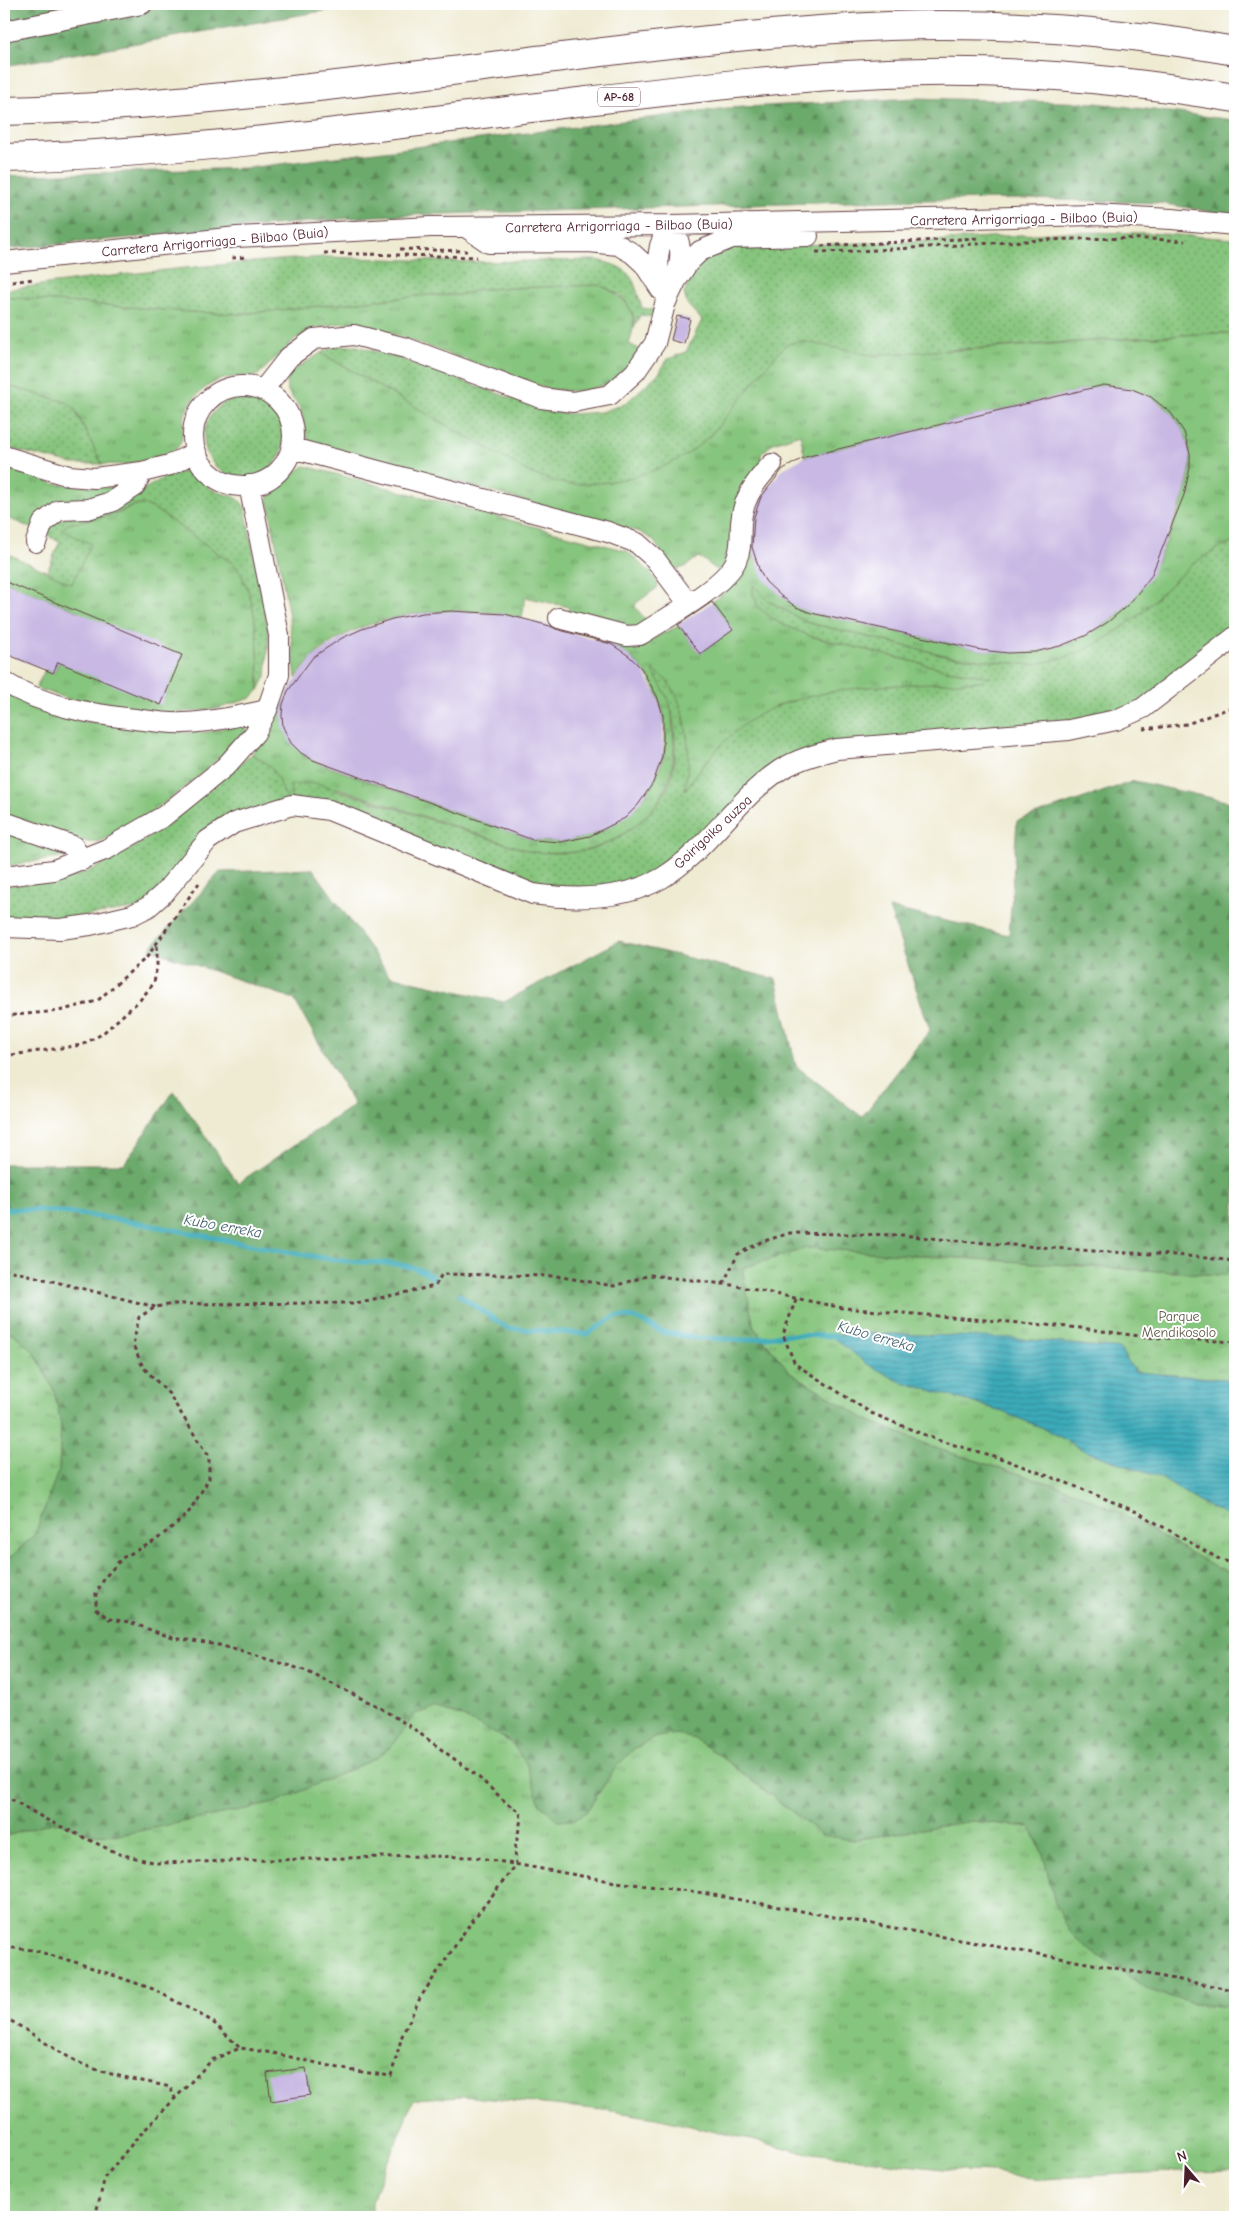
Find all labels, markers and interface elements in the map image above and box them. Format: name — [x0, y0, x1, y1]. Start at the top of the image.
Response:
road number: AP-68 — [598, 88, 640, 106]
street label: Carretera Arrigorriaga - Bilbao (Buia) — [910, 209, 1138, 229]
street label: Carretera Arrigorriaga - Bilbao (Buia) — [505, 216, 733, 236]
street label: Carretera Arrigorriaga - Bilbao (Buia) — [101, 224, 329, 260]
street label: Goirigoiko auzoa — [670, 791, 756, 873]
water label: Kubo erreka — [183, 1210, 264, 1242]
park label: Parque Mendikosolo — [1142, 1308, 1216, 1341]
water label: Kubo erreka — [836, 1316, 917, 1356]
north arrow — [1162, 2144, 1212, 2194]
text: N — [1175, 2147, 1189, 2166]

